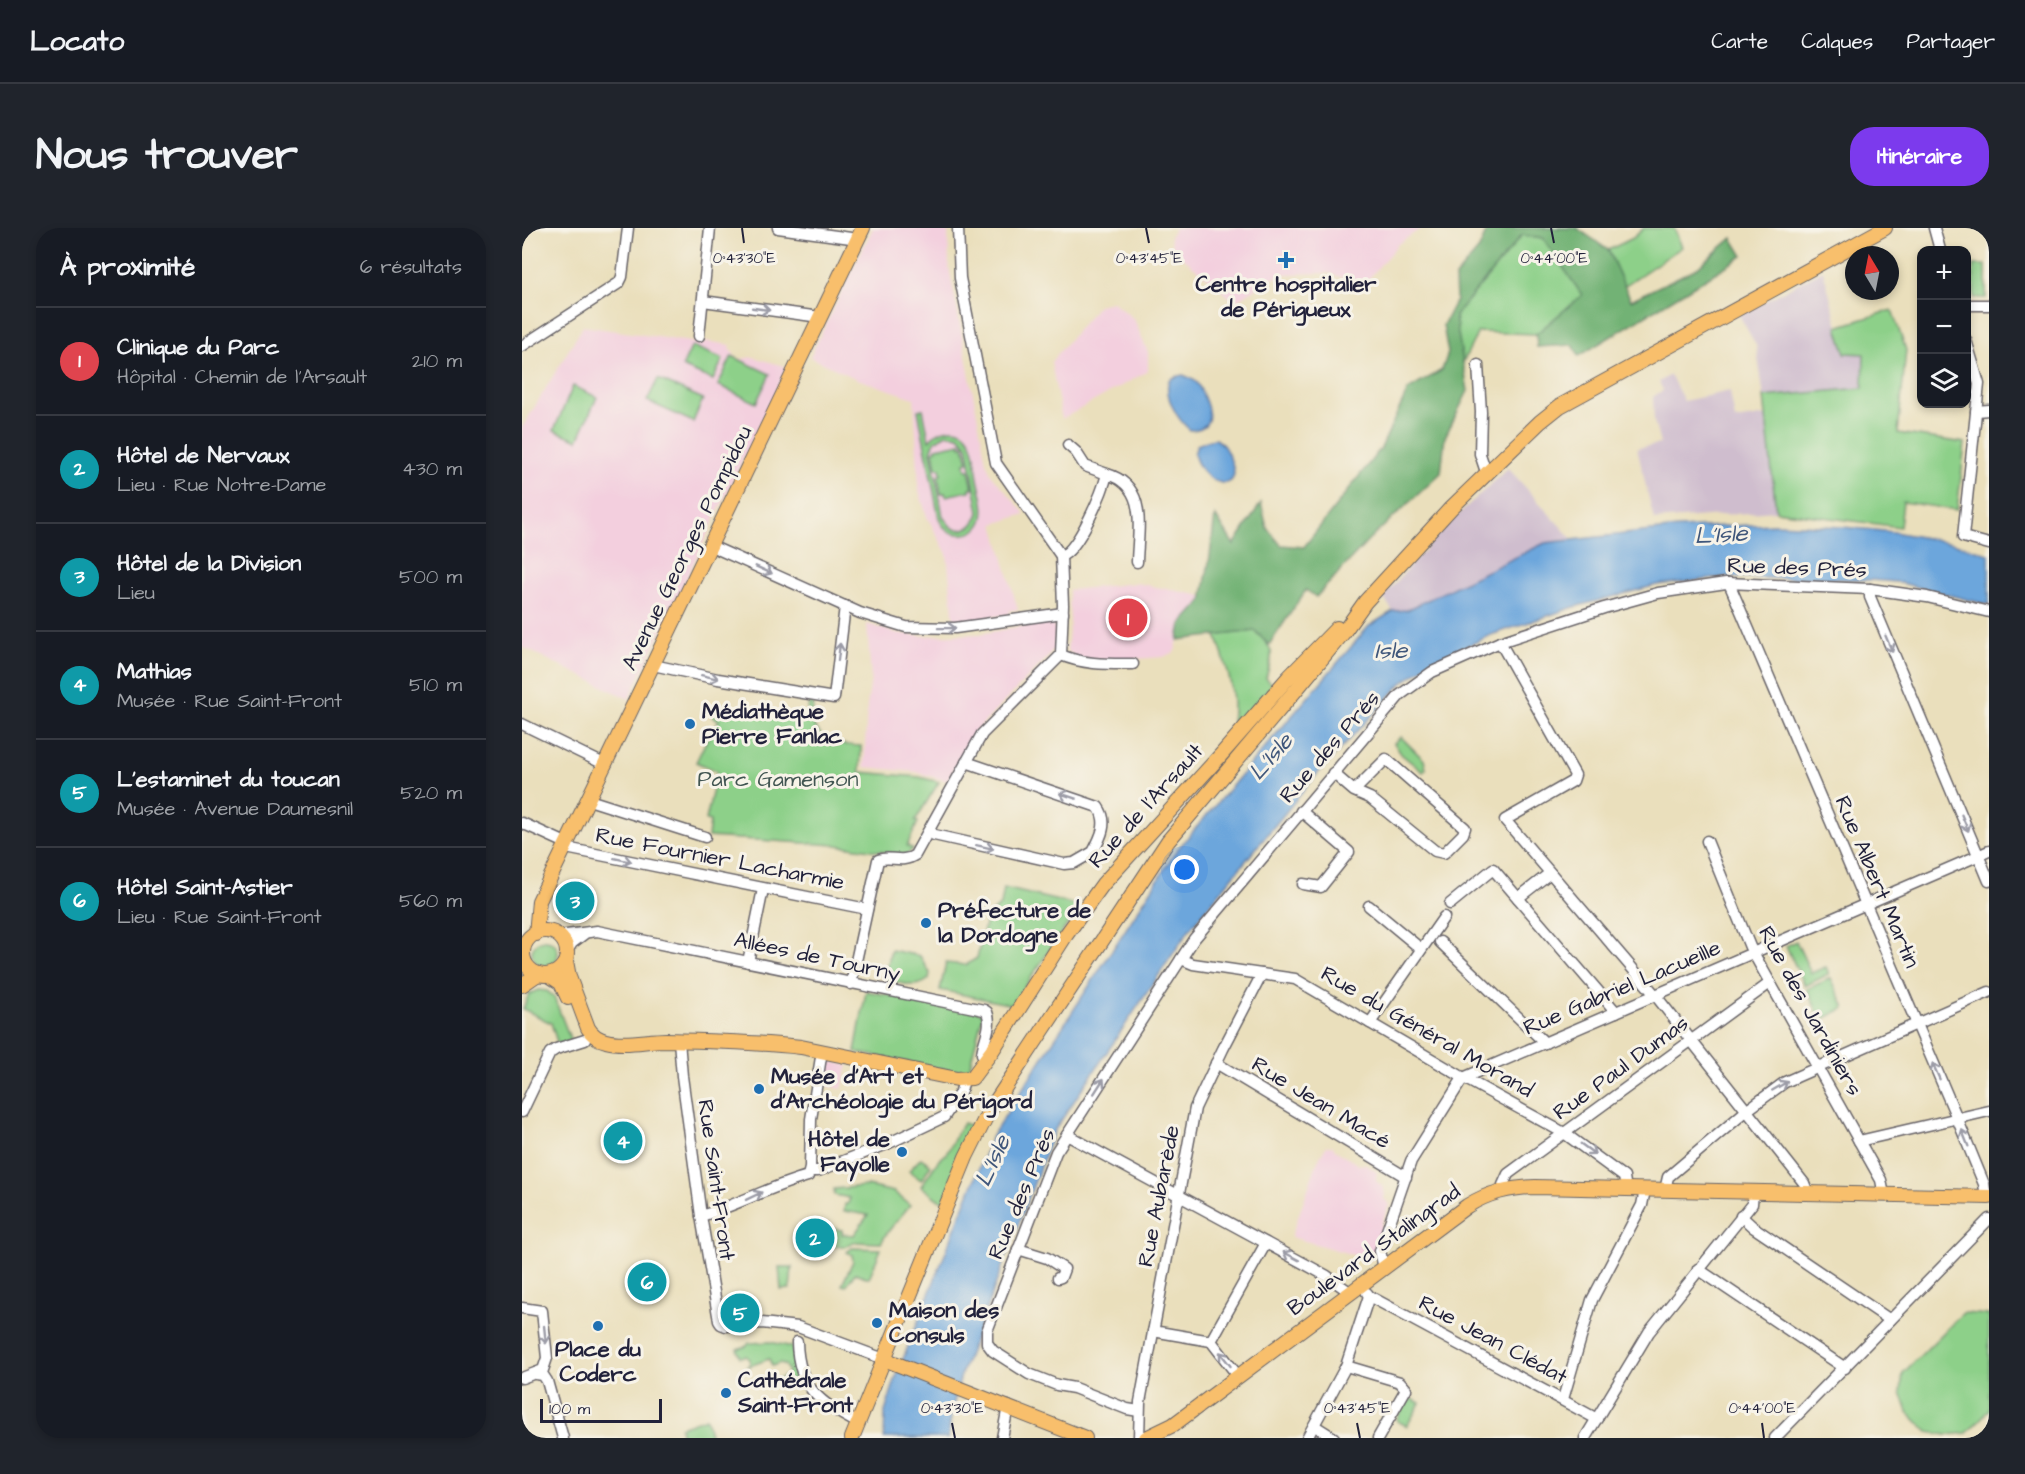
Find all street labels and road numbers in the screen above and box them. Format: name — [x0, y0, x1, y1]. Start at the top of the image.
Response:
street label: Avenue Georges Pompidou — [614, 420, 761, 676]
street label: Rue des Prés — [1727, 550, 1867, 586]
street label: Rue des Prés — [1272, 684, 1388, 810]
street label: Rue de l'Arsault — [1081, 737, 1211, 875]
street label: Rue Albert Martin — [1827, 791, 1927, 973]
street label: Rue Fournier Lacharmie — [593, 820, 847, 898]
street label: Rue des Jardiniers — [1750, 921, 1870, 1101]
street label: Allées de Tourny — [731, 924, 903, 991]
street label: Rue Gabriel Lacueille — [1519, 932, 1726, 1044]
street label: Rue du Général Morand — [1315, 958, 1539, 1106]
street label: Rue Paul Dumas — [1547, 1008, 1695, 1128]
street label: Rue Jean Macé — [1246, 1049, 1396, 1157]
street label: Rue Saint-Front — [689, 1097, 743, 1263]
street label: Rue Aubarède — [1130, 1122, 1188, 1269]
street label: Rue des Prés — [980, 1124, 1064, 1264]
street label: Boulevard Stalingrad — [1281, 1177, 1468, 1324]
street label: Rue Jean Clédat — [1413, 1288, 1573, 1392]

